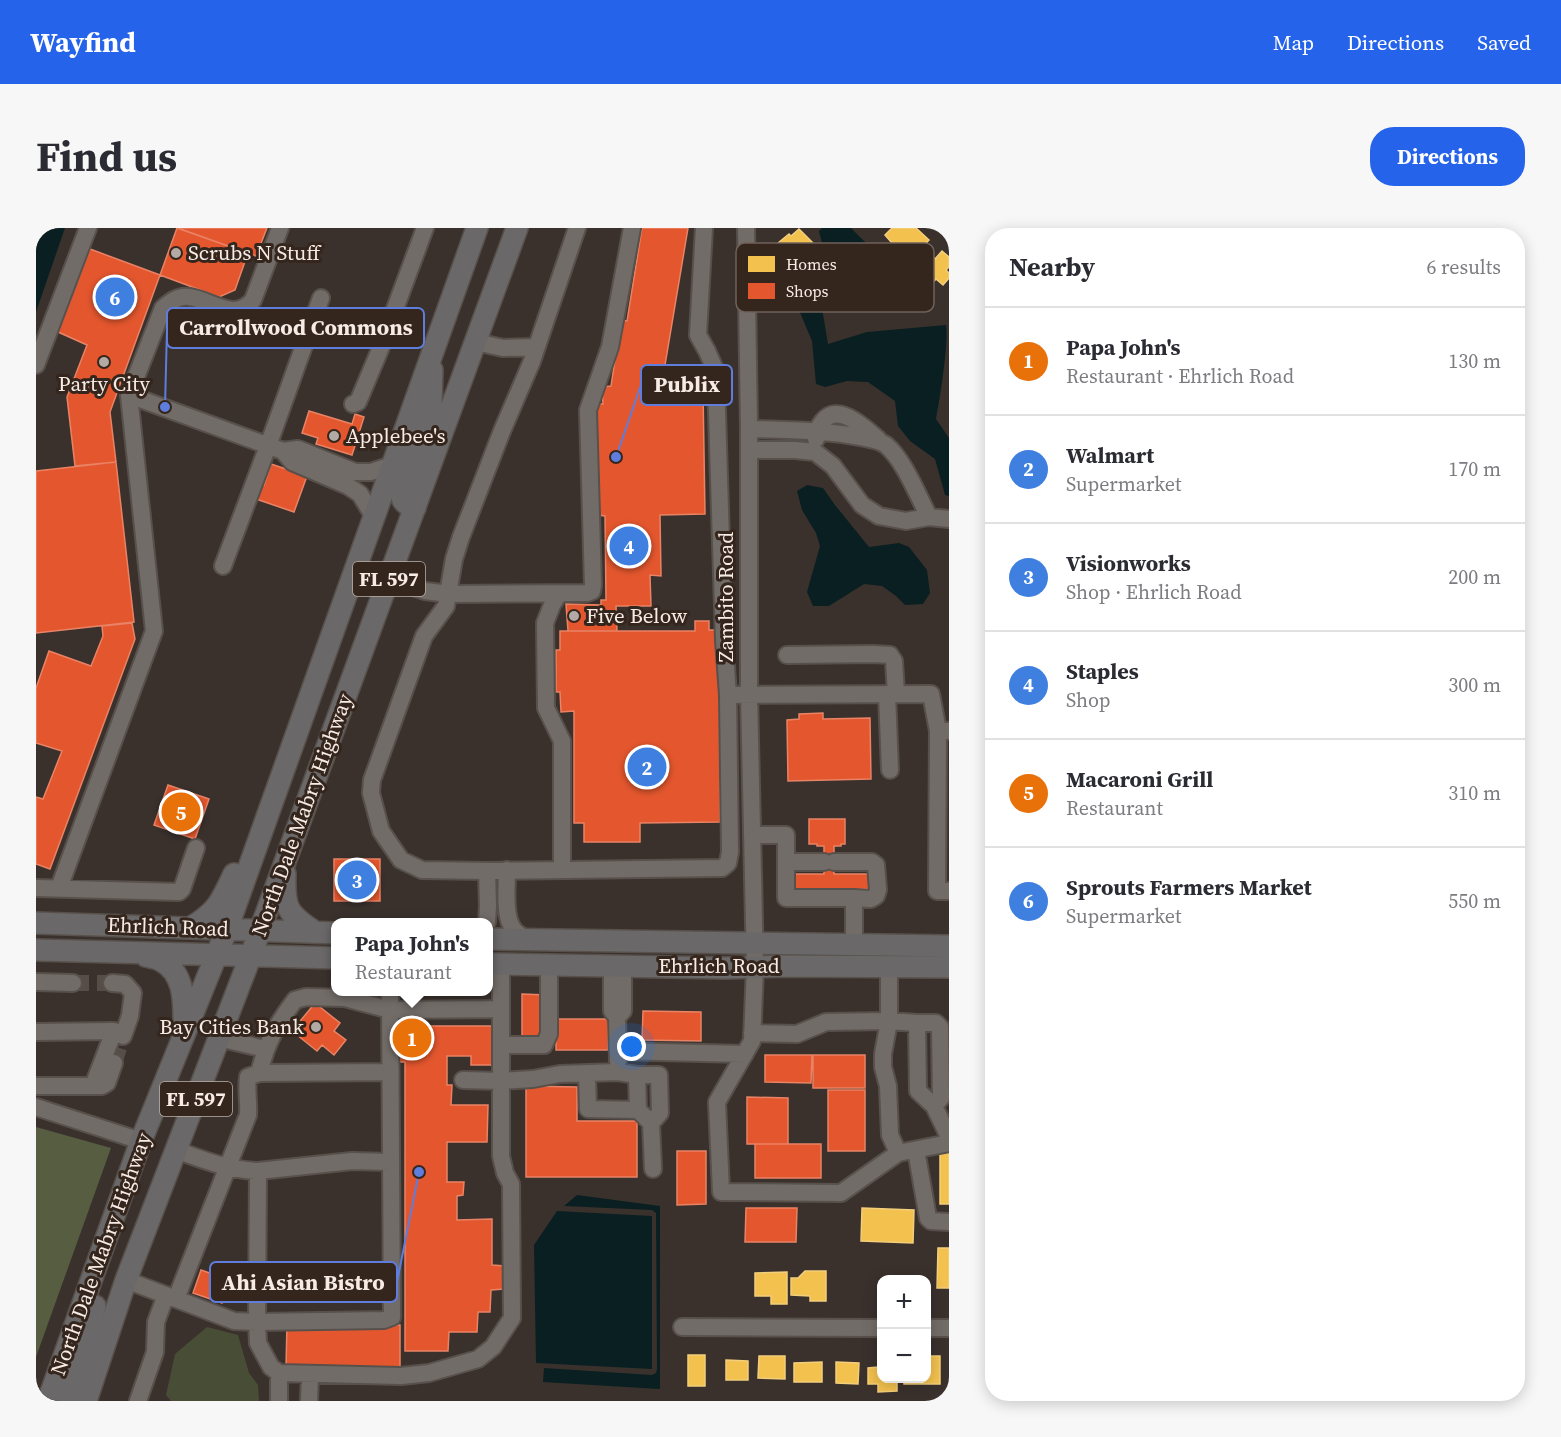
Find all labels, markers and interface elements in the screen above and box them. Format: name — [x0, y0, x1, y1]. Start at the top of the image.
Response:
text: Wayfind — [30, 23, 136, 61]
text: Map — [1273, 28, 1314, 57]
text: Directions — [1347, 28, 1444, 57]
text: Saved — [1477, 28, 1531, 57]
text: Find us — [36, 127, 177, 185]
button: Directions — [1370, 127, 1525, 186]
place label: Scrubs N Stuff — [188, 238, 322, 267]
legend — [736, 243, 934, 312]
marker: Scrubs N Stuff — [169, 246, 183, 260]
text: Nearby — [1009, 249, 1095, 285]
text: Homes — [786, 253, 837, 275]
text: 6 results — [1426, 253, 1501, 281]
pin: 6 — [96, 274, 134, 320]
text: Shops — [786, 280, 829, 302]
callout: Carrollwood Commons — [167, 308, 424, 348]
text: Carrollwood Commons — [179, 312, 413, 342]
text: Papa John's — [1066, 332, 1181, 362]
text: 1 — [1023, 347, 1034, 375]
text: 130 m — [1448, 347, 1501, 375]
marker: Party City — [97, 355, 111, 369]
text: Restaurant · Ehrlich Road — [1066, 362, 1294, 390]
callout: Publix — [641, 365, 732, 405]
place label: Party City — [58, 369, 150, 398]
text: Publix — [654, 369, 720, 399]
place label: Applebee's — [346, 421, 446, 450]
marker: Applebee's — [327, 429, 341, 443]
text: Walmart — [1066, 440, 1154, 470]
text: 2 — [1023, 455, 1034, 483]
text: 170 m — [1448, 455, 1501, 483]
text: Supermarket — [1066, 470, 1181, 498]
pin: 4 — [610, 524, 648, 568]
street label: Zambito Road — [711, 532, 740, 662]
text: Visionworks — [1066, 548, 1191, 578]
road number: FL 597 — [353, 562, 425, 596]
text: 3 — [1023, 563, 1034, 591]
text: 200 m — [1448, 563, 1501, 591]
text: Shop · Ehrlich Road — [1066, 578, 1242, 606]
place label: Five Below — [586, 601, 687, 630]
marker: Five Below — [567, 609, 581, 623]
text: Staples — [1066, 656, 1139, 686]
text: 4 — [1023, 671, 1034, 699]
text: 300 m — [1448, 671, 1501, 699]
text: Shop — [1066, 686, 1111, 714]
street label: North Dale Mabry Highway — [244, 689, 359, 940]
pin: 2 — [628, 744, 666, 790]
text: Macaroni Grill — [1066, 764, 1213, 794]
text: 5 — [1023, 779, 1034, 807]
text: 310 m — [1448, 779, 1501, 807]
pin: 5 — [162, 790, 200, 834]
text: Restaurant — [1066, 794, 1163, 822]
pin: 3 — [338, 858, 376, 902]
text: Sprouts Farmers Market — [1066, 872, 1312, 902]
text: 6 — [1023, 887, 1034, 915]
text: 550 m — [1448, 887, 1501, 915]
text: Supermarket — [1066, 902, 1181, 930]
street label: Ehrlich Road — [107, 910, 229, 943]
popup — [331, 918, 493, 996]
text: Papa John's — [355, 928, 469, 958]
street label: Ehrlich Road — [658, 951, 780, 980]
text: Restaurant — [355, 958, 452, 986]
place label: Bay Cities Bank — [159, 1012, 305, 1041]
pin: 1 — [392, 1016, 431, 1060]
marker: Bay Cities Bank — [309, 1020, 323, 1034]
your location — [617, 1032, 646, 1061]
road number: FL 597 — [160, 1082, 232, 1116]
street label: North Dale Mabry Highway — [43, 1128, 158, 1379]
callout: Ahi Asian Bistro — [210, 1262, 397, 1302]
text: Ahi Asian Bistro — [221, 1267, 385, 1297]
map controls — [877, 1275, 931, 1383]
button: + — [877, 1275, 931, 1329]
button: − — [877, 1329, 931, 1383]

